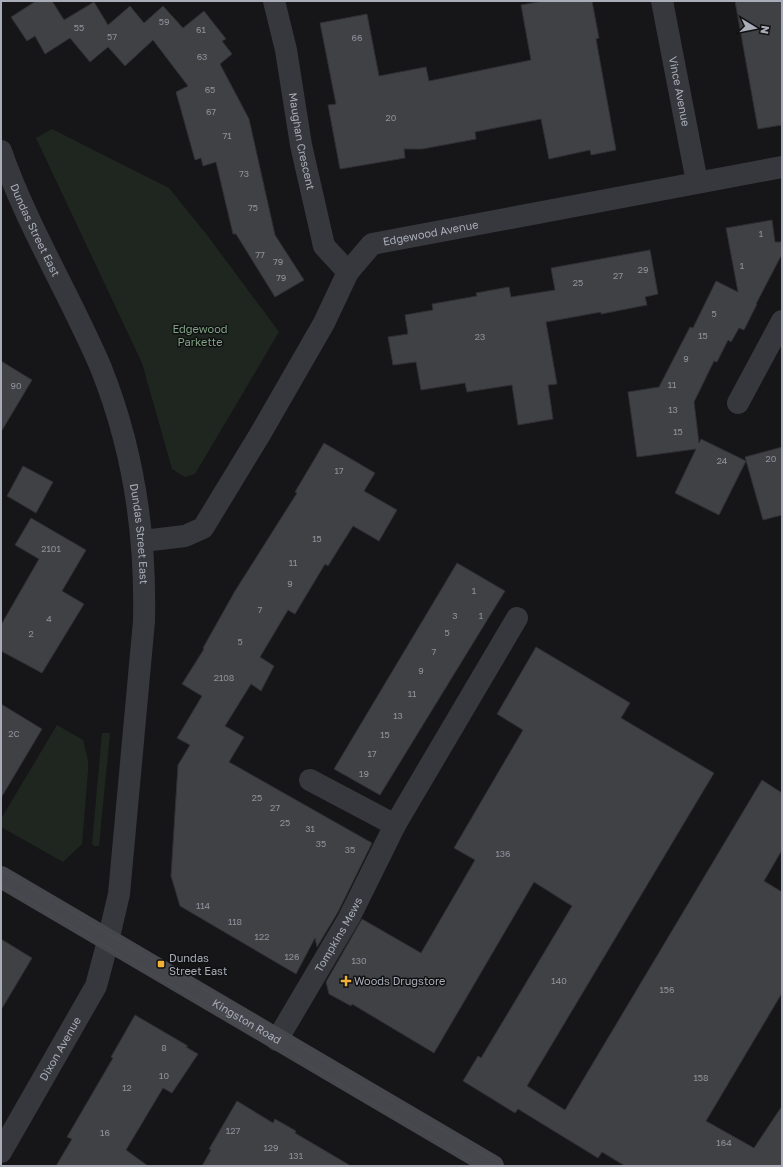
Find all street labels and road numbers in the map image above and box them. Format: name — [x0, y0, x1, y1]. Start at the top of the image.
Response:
street label: Vince Avenue — [667, 55, 693, 127]
street label: Maughan Crescent — [287, 91, 318, 191]
street label: Dundas Street East — [8, 181, 63, 278]
street label: Edgewood Avenue — [382, 217, 479, 248]
street label: Dundas Street East — [128, 482, 151, 584]
street label: Tompkins Mews — [312, 895, 364, 974]
street label: Kingston Road — [210, 996, 284, 1046]
street label: Dixon Avenue — [36, 1014, 83, 1083]

